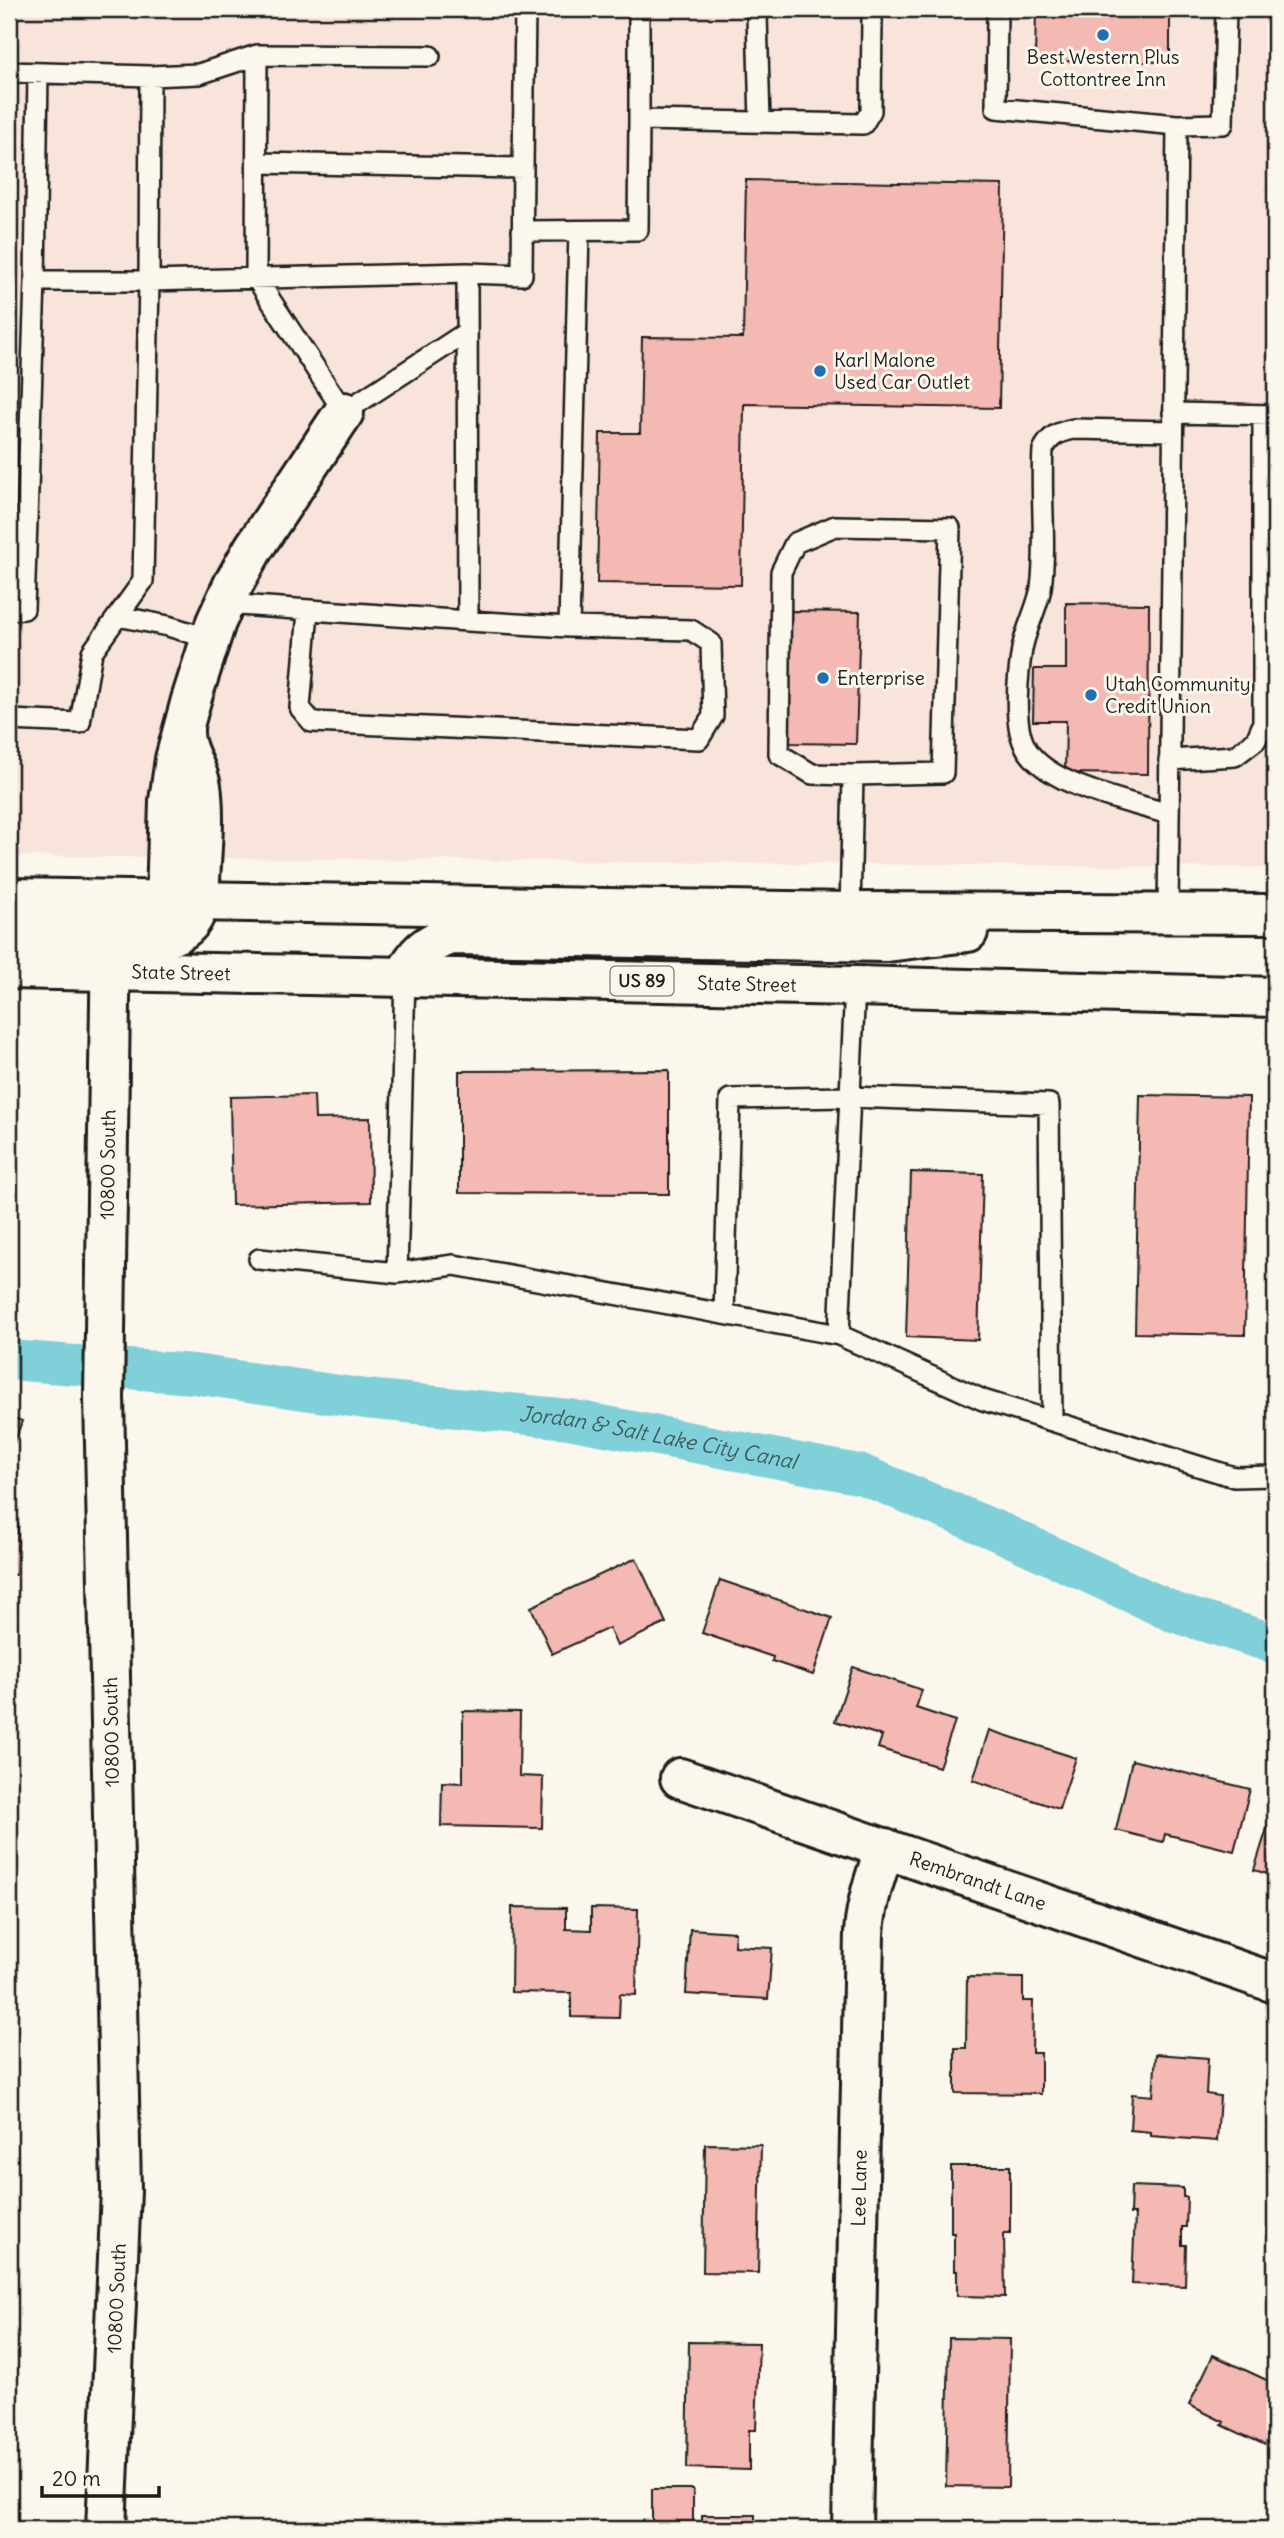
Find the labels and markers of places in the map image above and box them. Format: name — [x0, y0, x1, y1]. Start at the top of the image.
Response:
marker: Best Western Plus Cottontree Inn — [1095, 27, 1111, 43]
place label: Best Western Plus Cottontree Inn — [1027, 45, 1179, 91]
place label: Karl Malone Used Car Outlet — [834, 348, 970, 394]
marker: Karl Malone Used Car Outlet — [812, 363, 828, 379]
place label: Enterprise — [837, 666, 925, 690]
marker: Enterprise — [815, 670, 831, 686]
place label: Utah Community Credit Union — [1105, 672, 1250, 718]
marker: Utah Community Credit Union — [1083, 687, 1099, 703]

